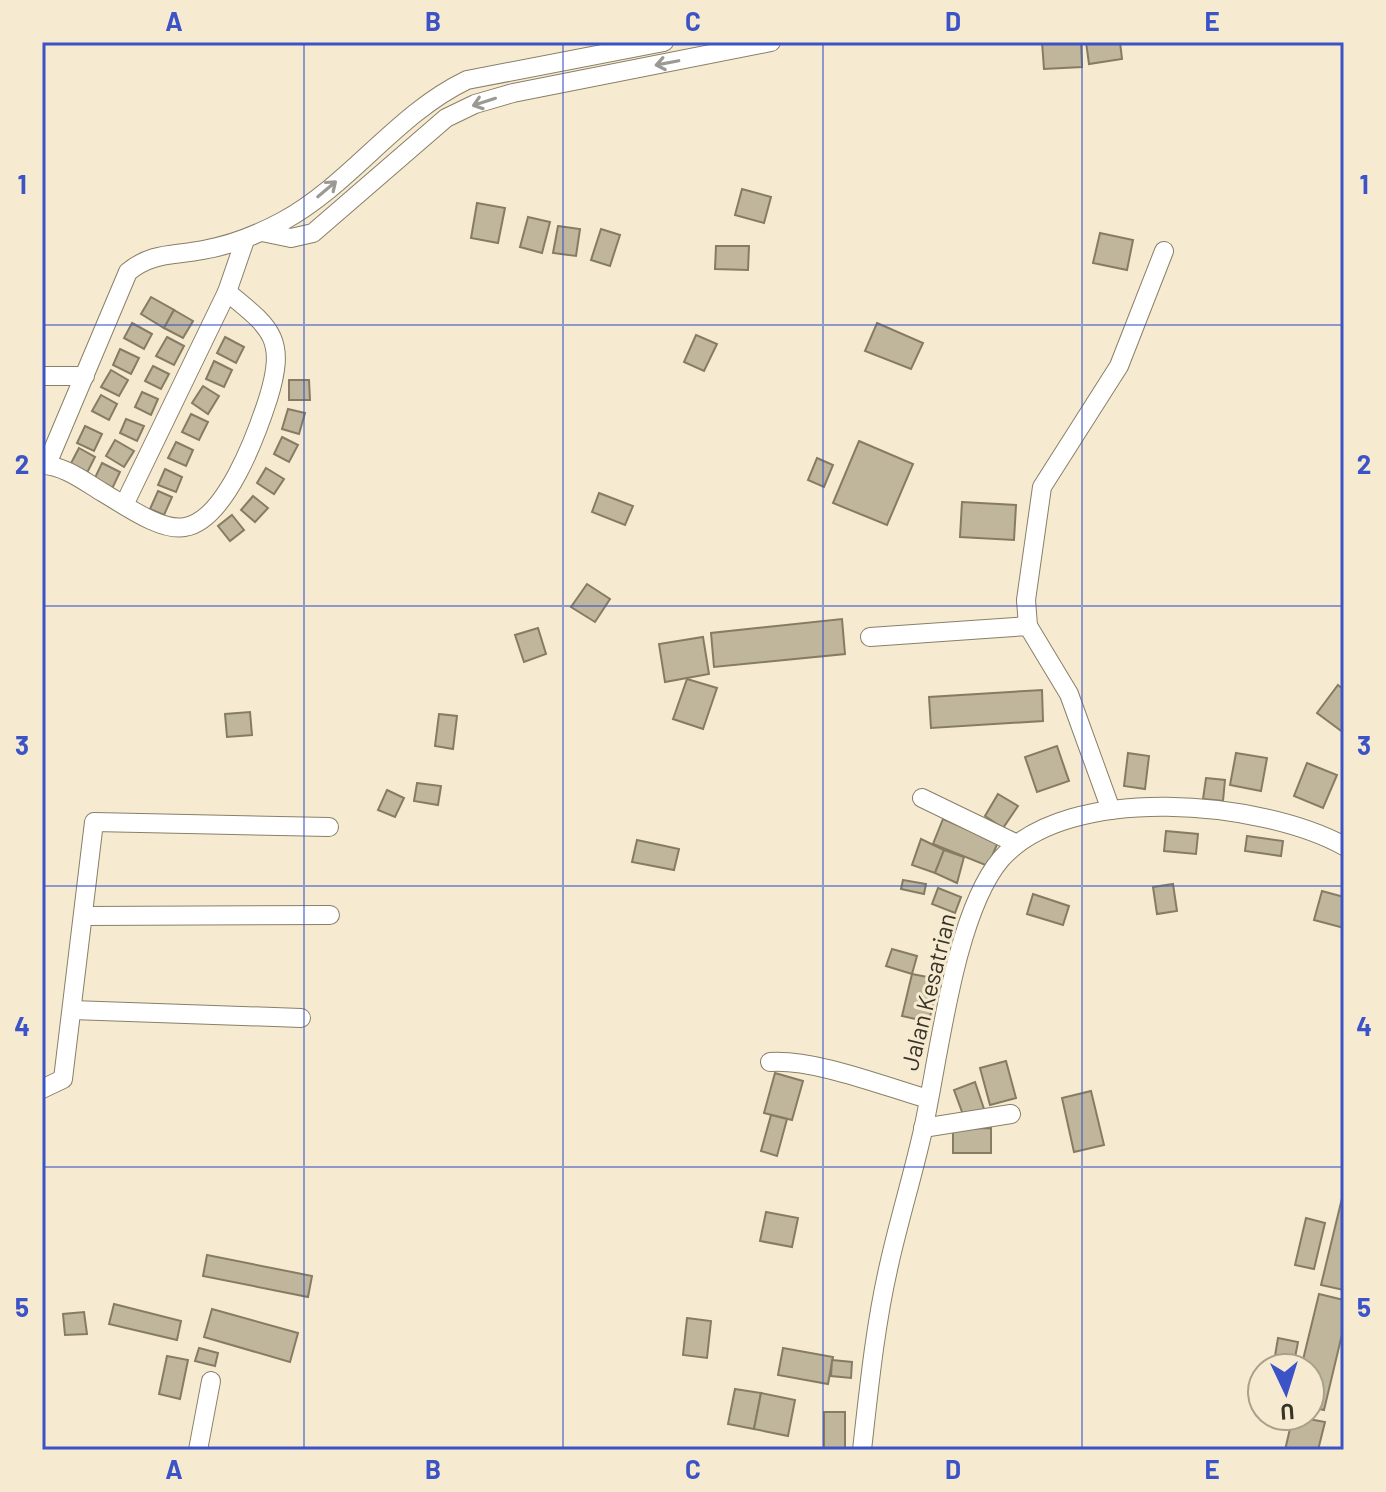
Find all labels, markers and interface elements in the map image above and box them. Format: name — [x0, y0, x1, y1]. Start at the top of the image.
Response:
text: A — [165, 5, 183, 36]
text: B — [425, 5, 441, 36]
text: C — [685, 5, 701, 36]
text: D — [945, 5, 961, 36]
text: E — [1204, 5, 1220, 36]
one-way arrow — [655, 56, 680, 71]
one-way arrow — [471, 95, 497, 110]
text: 1 — [17, 168, 27, 199]
text: 1 — [1359, 168, 1369, 199]
one-way arrow — [316, 180, 337, 198]
text: 2 — [15, 448, 29, 479]
text: 2 — [1357, 448, 1371, 479]
text: 3 — [15, 729, 29, 760]
text: 3 — [1357, 729, 1371, 760]
street label: Jalan Kesatrian — [894, 910, 961, 1073]
text: 4 — [14, 1010, 30, 1041]
text: 4 — [1356, 1010, 1372, 1041]
text: 5 — [15, 1291, 29, 1322]
text: 5 — [1357, 1291, 1371, 1322]
north arrow — [1246, 1352, 1326, 1432]
text: U — [1280, 1399, 1295, 1426]
text: A — [165, 1453, 183, 1484]
text: B — [425, 1453, 441, 1484]
text: C — [685, 1453, 701, 1484]
text: D — [945, 1453, 961, 1484]
text: E — [1204, 1453, 1220, 1484]

